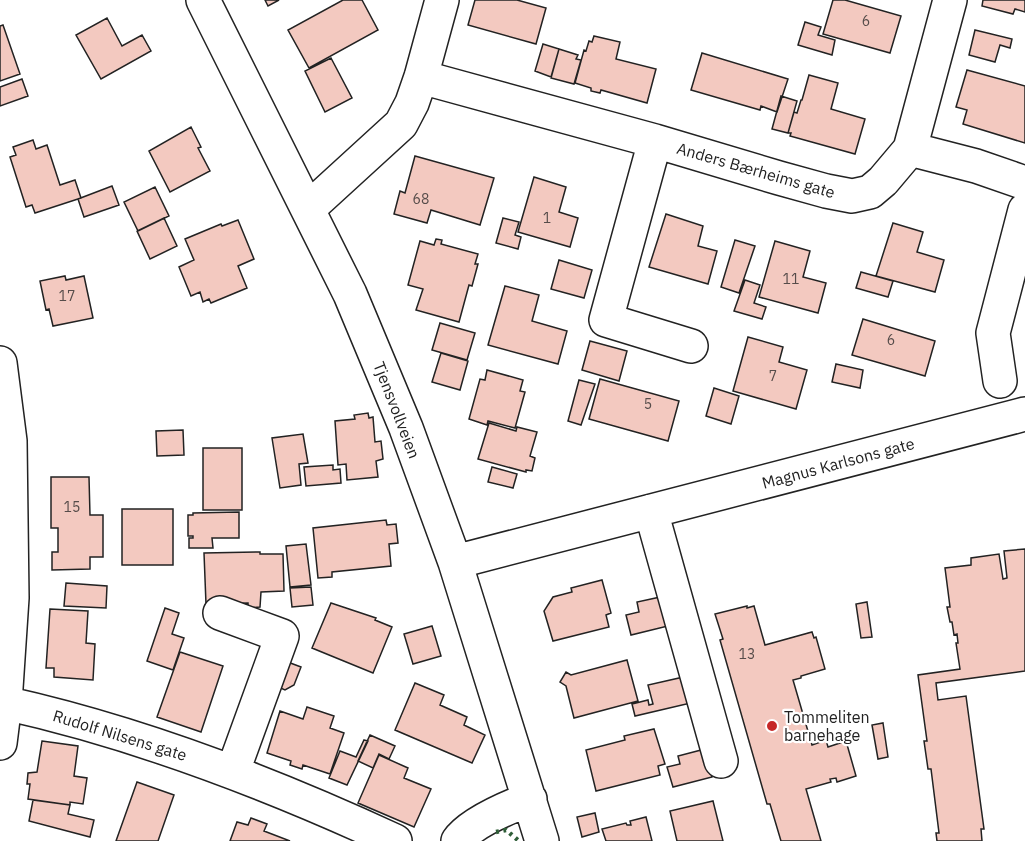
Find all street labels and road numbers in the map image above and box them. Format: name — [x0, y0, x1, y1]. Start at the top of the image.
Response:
street label: Anders Bærheims gate — [675, 138, 838, 202]
street label: Tjensvollveien — [369, 359, 425, 461]
street label: Magnus Karlsons gate — [760, 433, 917, 493]
street label: Rudolf Nilsens gate — [51, 705, 190, 765]

